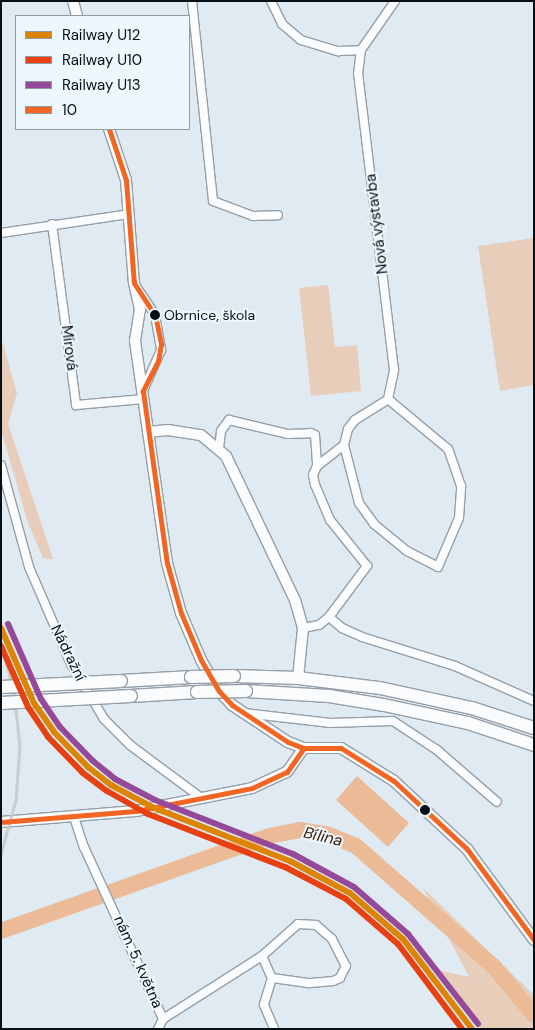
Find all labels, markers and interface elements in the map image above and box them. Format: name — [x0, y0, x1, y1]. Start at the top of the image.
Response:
legend — [15, 15, 190, 130]
text: Railway U12 — [62, 25, 140, 45]
text: Railway U10 — [62, 50, 142, 70]
text: Railway U13 — [62, 75, 141, 95]
text: 10 — [62, 100, 77, 120]
street label: Nová výstavba — [362, 173, 392, 275]
place label: Obrnice, škola — [164, 307, 255, 323]
marker: Obrnice, škola — [150, 310, 160, 320]
street label: Mírová — [57, 324, 81, 372]
street label: Nádražní — [47, 622, 89, 684]
unlabelled marker — [420, 805, 430, 815]
water label: Bílina — [302, 823, 344, 851]
street label: nám. 5. května — [110, 913, 166, 1011]

